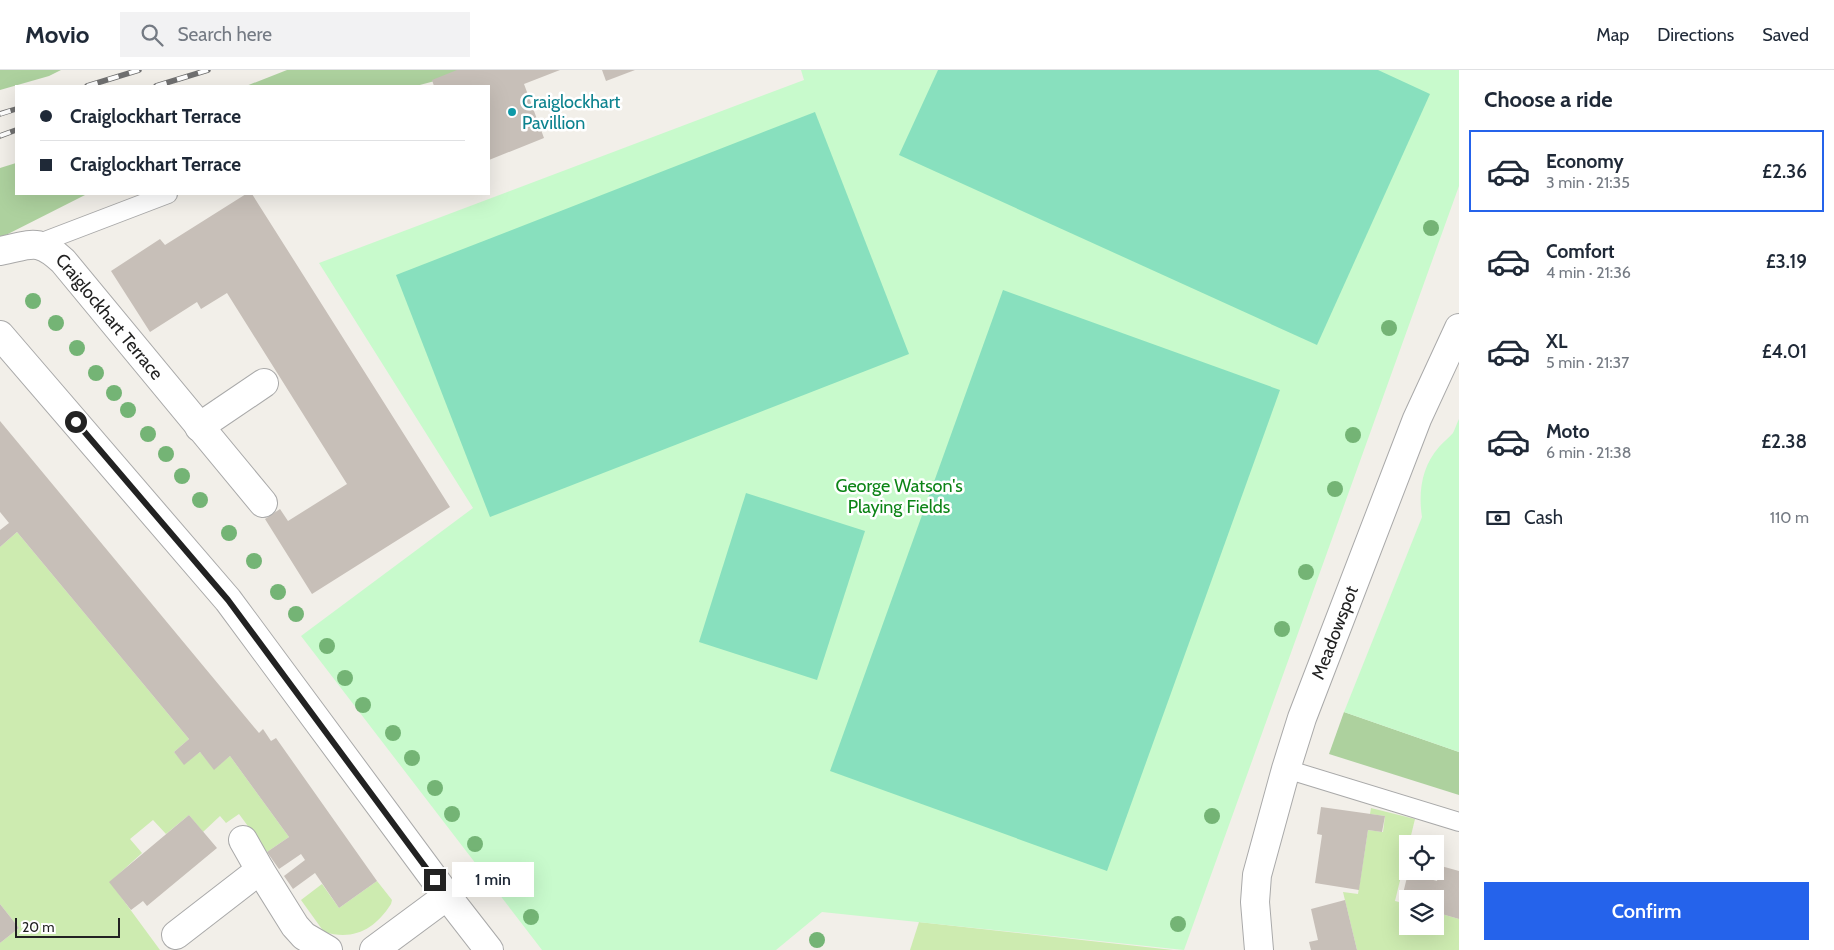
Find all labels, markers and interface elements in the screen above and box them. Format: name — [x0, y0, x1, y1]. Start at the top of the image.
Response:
search box — [120, 12, 470, 57]
text: Movio — [25, 20, 90, 49]
icon: search — [138, 21, 166, 49]
text: Search here — [178, 23, 272, 46]
text: Map — [1596, 24, 1629, 46]
text: Directions — [1657, 24, 1734, 46]
text: Saved — [1762, 24, 1809, 46]
text: Choose a ride — [1484, 86, 1613, 113]
place label: Craiglockhart Pavillion — [522, 91, 620, 134]
text: Craiglockhart Terrace — [70, 105, 241, 128]
marker: Craiglockhart Pavillion — [506, 106, 518, 118]
icon: car — [1486, 149, 1531, 194]
text: Economy — [1546, 150, 1624, 173]
text: Craiglockhart Terrace — [70, 153, 241, 176]
text: £2.36 — [1762, 160, 1807, 183]
text: 3 min · 21:35 — [1546, 173, 1630, 192]
icon: car — [1486, 239, 1531, 284]
text: Comfort — [1546, 240, 1615, 263]
street label: Craiglockhart Terrace — [51, 249, 168, 384]
text: £3.19 — [1766, 250, 1807, 273]
text: 4 min · 21:36 — [1546, 263, 1631, 282]
icon: car — [1486, 329, 1531, 374]
text: XL — [1546, 330, 1567, 353]
text: £4.01 — [1762, 340, 1807, 363]
text: 5 min · 21:37 — [1546, 353, 1629, 372]
route start — [65, 411, 87, 433]
icon: car — [1486, 419, 1531, 464]
text: Moto — [1546, 420, 1590, 443]
text: £2.38 — [1761, 430, 1807, 453]
text: 6 min · 21:38 — [1546, 443, 1631, 462]
park label: George Watson's Playing Fields — [835, 475, 963, 518]
icon: cash — [1484, 504, 1512, 532]
text: Cash — [1524, 506, 1563, 529]
text: 110 m — [1770, 508, 1809, 527]
street label: Meadowspot — [1307, 583, 1363, 683]
map controls — [1399, 835, 1444, 935]
button: locate — [1399, 835, 1444, 880]
callout: 1 min — [452, 862, 535, 898]
route end — [424, 869, 446, 891]
text: 1 min — [475, 870, 511, 889]
button: Confirm — [1484, 882, 1809, 940]
button: layers — [1399, 890, 1444, 935]
scale bar — [15, 915, 120, 938]
text: 20 m — [22, 918, 55, 936]

